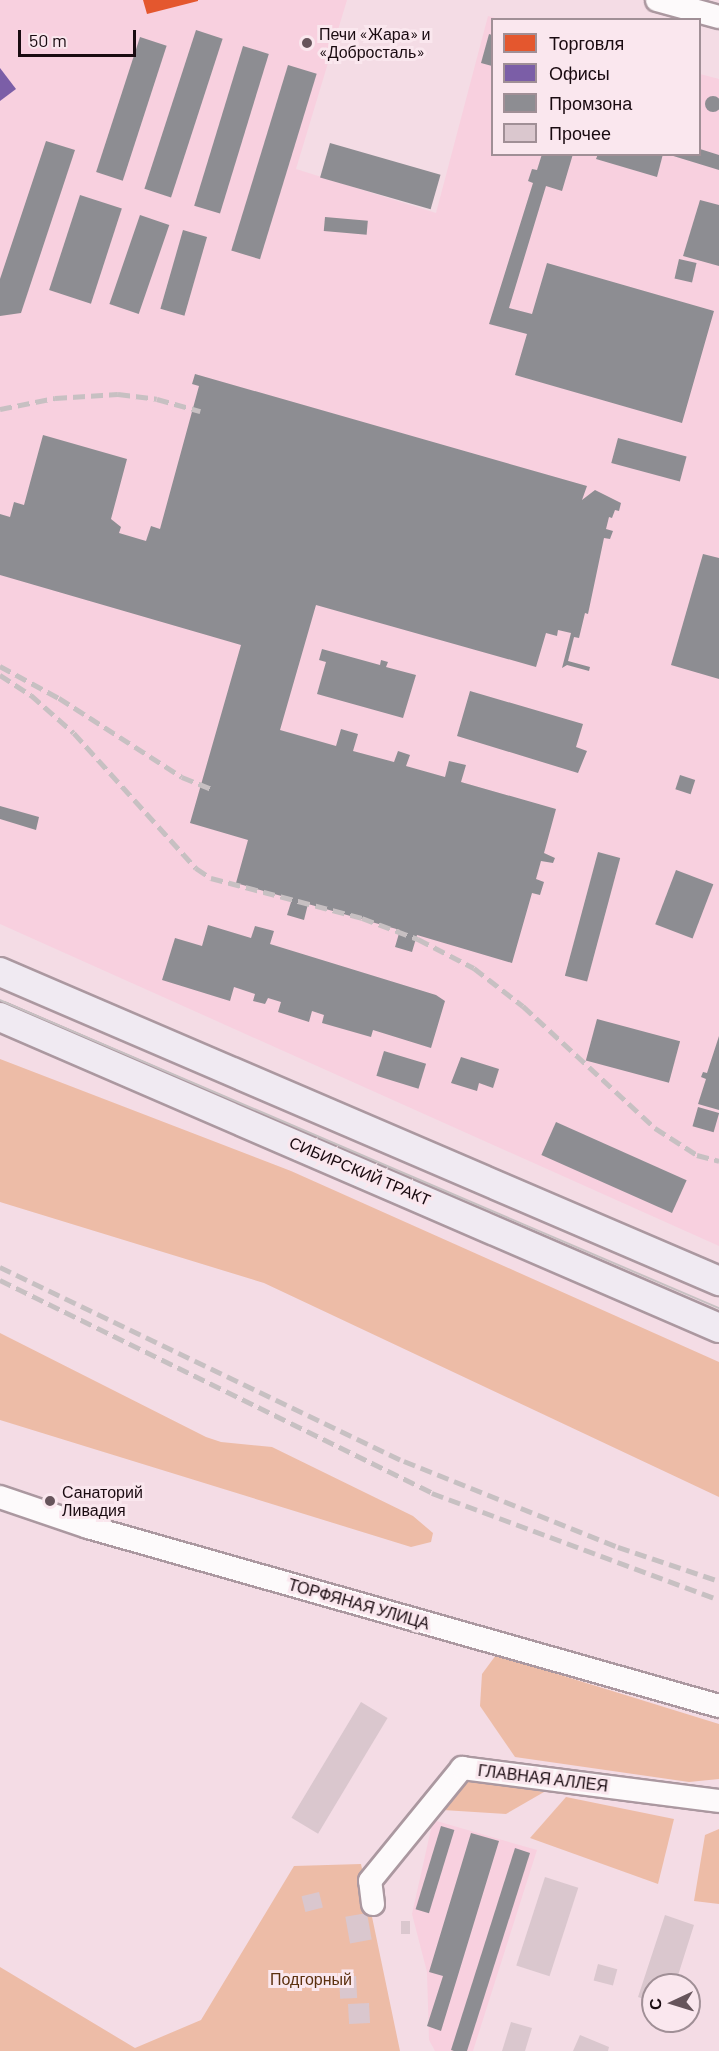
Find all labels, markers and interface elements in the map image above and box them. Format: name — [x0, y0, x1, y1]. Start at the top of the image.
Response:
scale bar — [21, 18, 140, 56]
legend — [491, 18, 701, 156]
place label: Печи «Жара» и «Добросталь» — [319, 24, 430, 62]
text: 50 m — [29, 29, 67, 51]
text: Торговля — [549, 32, 624, 54]
marker: Печи «Жара» и «Добросталь» — [300, 36, 314, 50]
text: Офисы — [549, 62, 610, 84]
text: Промзона — [549, 92, 632, 114]
text: Прочее — [549, 122, 611, 144]
street label: СИБИРСКИЙ ТРАКТ — [286, 1133, 434, 1209]
place label: Санаторий Ливадия — [62, 1482, 143, 1520]
marker: Санаторий Ливадия — [43, 1494, 57, 1508]
street label: ТОРФЯНАЯ УЛИЦА — [286, 1575, 432, 1633]
street label: ГЛАВНАЯ АЛЛЕЯ — [477, 1760, 609, 1796]
park label: Подгорный — [270, 1969, 352, 1989]
north arrow — [641, 1973, 701, 2033]
text: С — [645, 1998, 664, 2011]

